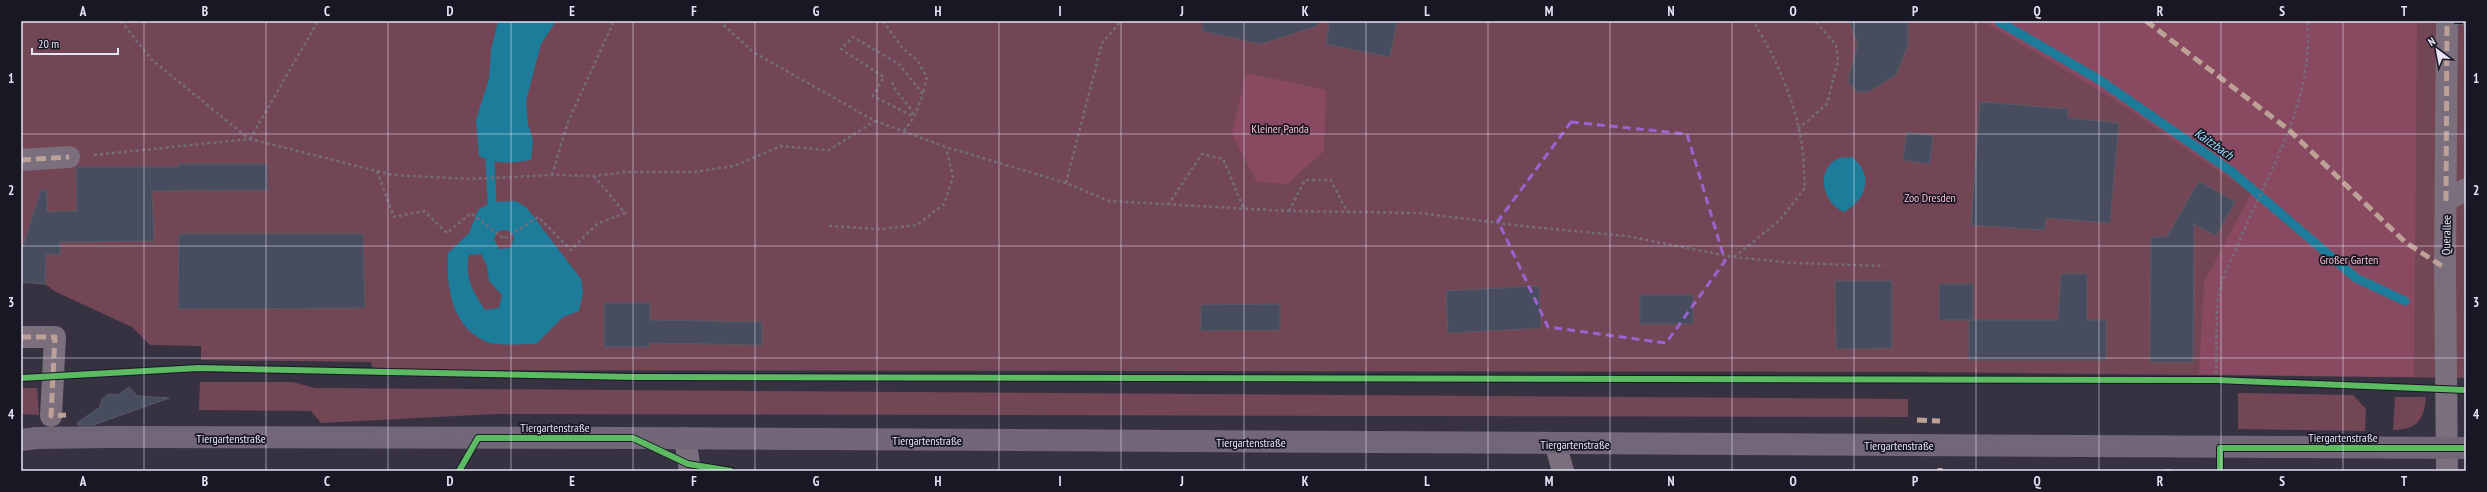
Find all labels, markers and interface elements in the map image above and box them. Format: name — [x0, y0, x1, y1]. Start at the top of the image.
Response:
text: A — [79, 3, 87, 20]
text: B — [202, 3, 208, 20]
text: C — [324, 3, 330, 20]
text: D — [447, 3, 454, 20]
text: E — [569, 3, 575, 20]
text: F — [691, 3, 697, 20]
text: G — [813, 3, 820, 20]
text: H — [935, 3, 942, 20]
text: I — [1058, 3, 1062, 20]
text: J — [1179, 3, 1184, 20]
text: K — [1302, 3, 1309, 20]
text: L — [1424, 3, 1430, 20]
text: M — [1545, 3, 1554, 20]
text: N — [1667, 3, 1675, 20]
text: O — [1789, 3, 1797, 20]
text: P — [1912, 3, 1918, 20]
text: Q — [2033, 3, 2041, 20]
text: R — [2157, 3, 2164, 20]
text: S — [2279, 3, 2285, 20]
text: T — [2401, 3, 2408, 20]
scale bar — [32, 30, 118, 56]
north arrow — [2417, 30, 2457, 70]
text: N — [2425, 34, 2438, 49]
text: 20 m — [38, 36, 59, 51]
text: 1 — [8, 70, 14, 87]
text: 1 — [2473, 70, 2479, 87]
park label: Kleiner Panda — [1251, 121, 1309, 136]
water label: Kaitzbach — [2191, 125, 2238, 164]
text: 2 — [8, 182, 14, 199]
text: 2 — [2473, 182, 2479, 199]
park label: Zoo Dresden — [1904, 190, 1956, 205]
street label: Querallee — [2438, 215, 2454, 255]
park label: Großer Garten — [2320, 252, 2378, 267]
text: 3 — [8, 294, 14, 311]
text: 3 — [2473, 294, 2479, 311]
text: 4 — [8, 406, 15, 423]
text: 4 — [2473, 406, 2480, 423]
street label: Tiergartenstraße — [520, 420, 590, 435]
street label: Tiergartenstraße — [2308, 430, 2378, 445]
street label: Tiergartenstraße — [196, 431, 266, 446]
street label: Tiergartenstraße — [892, 433, 962, 448]
street label: Tiergartenstraße — [1216, 435, 1286, 450]
street label: Tiergartenstraße — [1540, 437, 1610, 452]
street label: Tiergartenstraße — [1864, 438, 1934, 453]
text: A — [79, 473, 87, 490]
text: B — [202, 473, 208, 490]
text: C — [324, 473, 330, 490]
text: D — [447, 473, 454, 490]
text: E — [569, 473, 575, 490]
text: F — [691, 473, 697, 490]
text: G — [813, 473, 820, 490]
text: H — [935, 473, 942, 490]
text: I — [1058, 473, 1062, 490]
text: J — [1179, 473, 1184, 490]
text: K — [1302, 473, 1309, 490]
text: L — [1424, 473, 1430, 490]
text: M — [1545, 473, 1554, 490]
text: N — [1667, 473, 1675, 490]
text: O — [1789, 473, 1797, 490]
text: P — [1912, 473, 1918, 490]
text: Q — [2033, 473, 2041, 490]
text: R — [2157, 473, 2164, 490]
text: S — [2279, 473, 2285, 490]
text: T — [2401, 473, 2408, 490]

